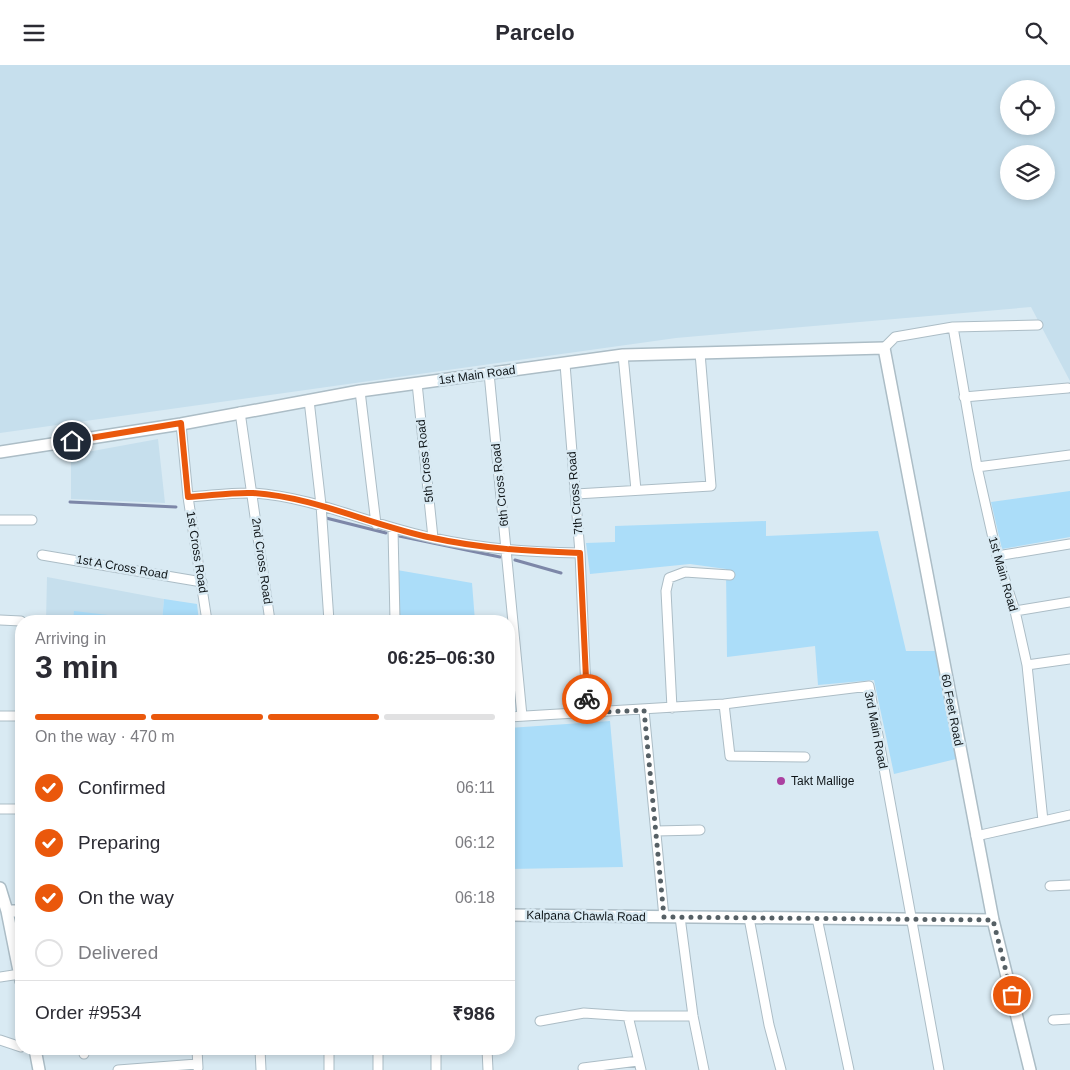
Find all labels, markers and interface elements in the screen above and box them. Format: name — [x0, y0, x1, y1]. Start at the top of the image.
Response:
icon: menu — [20, 19, 48, 47]
icon: search — [1022, 19, 1050, 47]
text: Parcelo — [495, 20, 575, 45]
map controls — [1000, 80, 1055, 200]
button: locate — [1000, 80, 1055, 135]
button: layers — [1000, 145, 1055, 200]
street label: 1st Main Road — [438, 363, 516, 387]
street label: 5th Cross Road — [414, 419, 436, 503]
pin — [51, 420, 93, 462]
icon: home — [58, 427, 86, 455]
street label: 6th Cross Road — [489, 443, 511, 527]
street label: 7th Cross Road — [564, 451, 586, 535]
street label: 1st Cross Road — [184, 510, 210, 594]
street label: 2nd Cross Road — [249, 517, 275, 605]
street label: 1st Main Road — [986, 535, 1020, 613]
street label: 1st A Cross Road — [75, 552, 169, 582]
text: Arriving in — [35, 630, 106, 647]
text: 06:25–06:30 — [387, 647, 495, 668]
text: 3 min — [35, 649, 119, 685]
street label: 60 Feet Road — [938, 673, 966, 747]
courier — [562, 674, 612, 724]
icon: bike — [573, 685, 601, 713]
street label: 3rd Main Road — [862, 690, 890, 770]
text: On the way · 470 m — [35, 728, 175, 745]
icon: check — [35, 774, 63, 802]
place label: Takt Mallige — [791, 774, 855, 788]
marker: Takt Mallige — [775, 775, 787, 787]
text: Confirmed — [78, 777, 166, 798]
text: 06:11 — [456, 779, 495, 796]
icon: check — [35, 829, 63, 857]
text: Preparing — [78, 832, 160, 853]
text: 06:12 — [455, 834, 495, 851]
icon: check — [35, 884, 63, 912]
text: On the way — [78, 887, 174, 908]
text: 06:18 — [455, 889, 495, 906]
street label: Kalpana Chawla Road — [526, 908, 646, 924]
text: Delivered — [78, 942, 158, 963]
pin — [991, 974, 1033, 1016]
icon: bag — [998, 981, 1026, 1009]
text: Order #9534 — [35, 1002, 142, 1023]
text: ₹986 — [452, 1003, 495, 1024]

